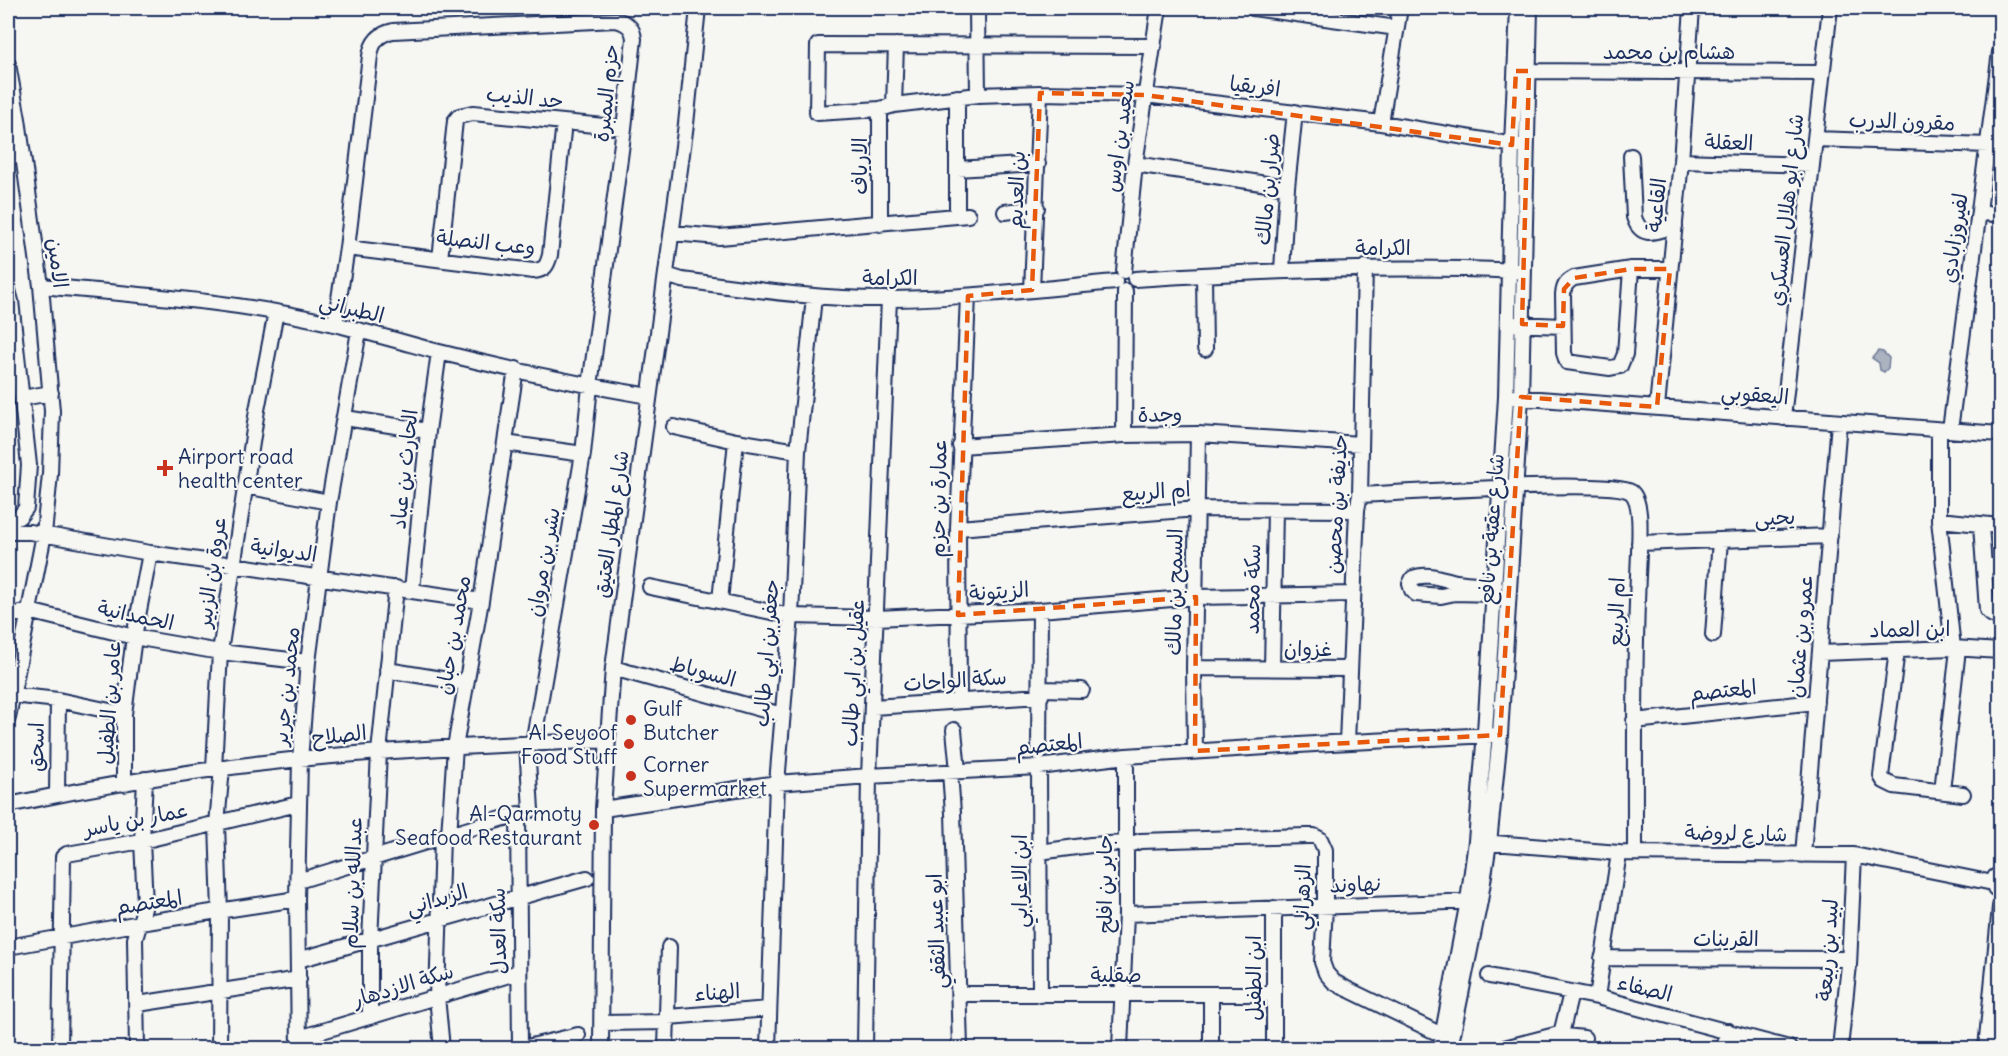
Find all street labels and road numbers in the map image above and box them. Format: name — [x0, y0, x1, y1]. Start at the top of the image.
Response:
street label: هشام بن محمد — [1603, 38, 1735, 68]
street label: حزم البمبرة — [587, 43, 628, 144]
street label: افريقيا — [1228, 69, 1282, 103]
street label: سعيد بن اوس — [1098, 78, 1140, 194]
street label: حد الذيب — [485, 80, 565, 114]
street label: مقرون الدرب — [1848, 106, 1956, 136]
street label: شارع ابو هلال العسكري — [1762, 113, 1812, 308]
street label: العقلة — [1704, 128, 1754, 156]
street label: ضرار بن مالك — [1249, 132, 1285, 246]
street label: الارياف — [846, 137, 873, 195]
street label: بن العديم — [1001, 150, 1034, 230]
street label: القاعية — [1640, 176, 1672, 234]
street label: لفيروزابادي — [1934, 191, 1976, 285]
street label: وعب النصلة — [435, 223, 537, 261]
street label: الكرامة — [1355, 234, 1411, 261]
street label: الامين — [42, 236, 74, 290]
street label: الكرامة — [862, 264, 918, 291]
street label: الطبراني — [315, 287, 387, 335]
street label: اليعقوبي — [1719, 378, 1790, 416]
street label: وجدة — [1137, 400, 1183, 428]
street label: الحارث بن عباد — [384, 408, 424, 530]
street label: حذيفة بن محصن — [1319, 433, 1353, 575]
street label: عمارة بن حزم — [923, 438, 956, 558]
street label: شارع المطار العتيق — [587, 448, 637, 600]
street label: شارع عقبة بن نافع — [1472, 453, 1512, 606]
street label: ام الربيع — [1120, 475, 1192, 510]
street label: يحيى — [1754, 503, 1796, 532]
street label: بشر بن مروان — [520, 505, 566, 619]
street label: عروة بن الزبير — [190, 515, 232, 631]
street label: السمح بن مالك — [1159, 528, 1190, 656]
street label: الديوانية — [249, 532, 319, 568]
street label: سكة محمد — [1238, 543, 1266, 635]
street label: محمد بن حبان — [429, 573, 477, 697]
street label: عمرو بن عثمان — [1781, 573, 1819, 699]
street label: الزيتونة — [968, 575, 1030, 608]
street label: ام الربيع — [1601, 577, 1634, 647]
street label: جعفر بن ابي طالب — [747, 578, 791, 728]
street label: الحمدانية — [95, 594, 177, 636]
street label: عقيل بن ابي طالب — [836, 599, 876, 748]
street label: ابن العماد — [1869, 615, 1951, 643]
street label: محمد بن جرير — [266, 625, 306, 749]
street label: غزوان — [1284, 635, 1332, 662]
street label: عامر بن الطفيل — [91, 639, 127, 765]
street label: السوباط — [667, 649, 739, 693]
street label: سكة الواحات — [902, 663, 1008, 697]
street label: المعتصم — [1688, 673, 1758, 710]
street label: الصلاح — [310, 719, 368, 752]
street label: اسحق — [22, 722, 50, 772]
street label: المعتصم — [1014, 727, 1084, 764]
street label: عمار بن ياسر — [79, 796, 191, 843]
street label: عبدالله بن سلام — [336, 817, 371, 949]
street label: شارع لروضة — [1684, 819, 1788, 849]
street label: ابن الاعرابي — [1006, 834, 1039, 928]
street label: جابر بن افلح — [1091, 835, 1119, 933]
street label: الزهراني — [1287, 863, 1323, 931]
street label: نهاوند — [1329, 870, 1383, 898]
street label: ابو عبيد الثقفي — [920, 873, 958, 989]
street label: الزبداني — [403, 877, 473, 926]
street label: المعتصم — [114, 883, 185, 924]
street label: سكة العدل — [484, 887, 512, 975]
street label: لبيد بن ربيعة — [1810, 898, 1844, 1002]
street label: القرينات — [1693, 925, 1759, 952]
street label: ابن الطفيل — [1240, 935, 1267, 1021]
street label: سكة الازدهار — [348, 957, 457, 1013]
street label: صقلية — [1090, 961, 1142, 988]
street label: الصفاء — [1615, 968, 1675, 1008]
street label: الهناء — [693, 977, 741, 1007]

